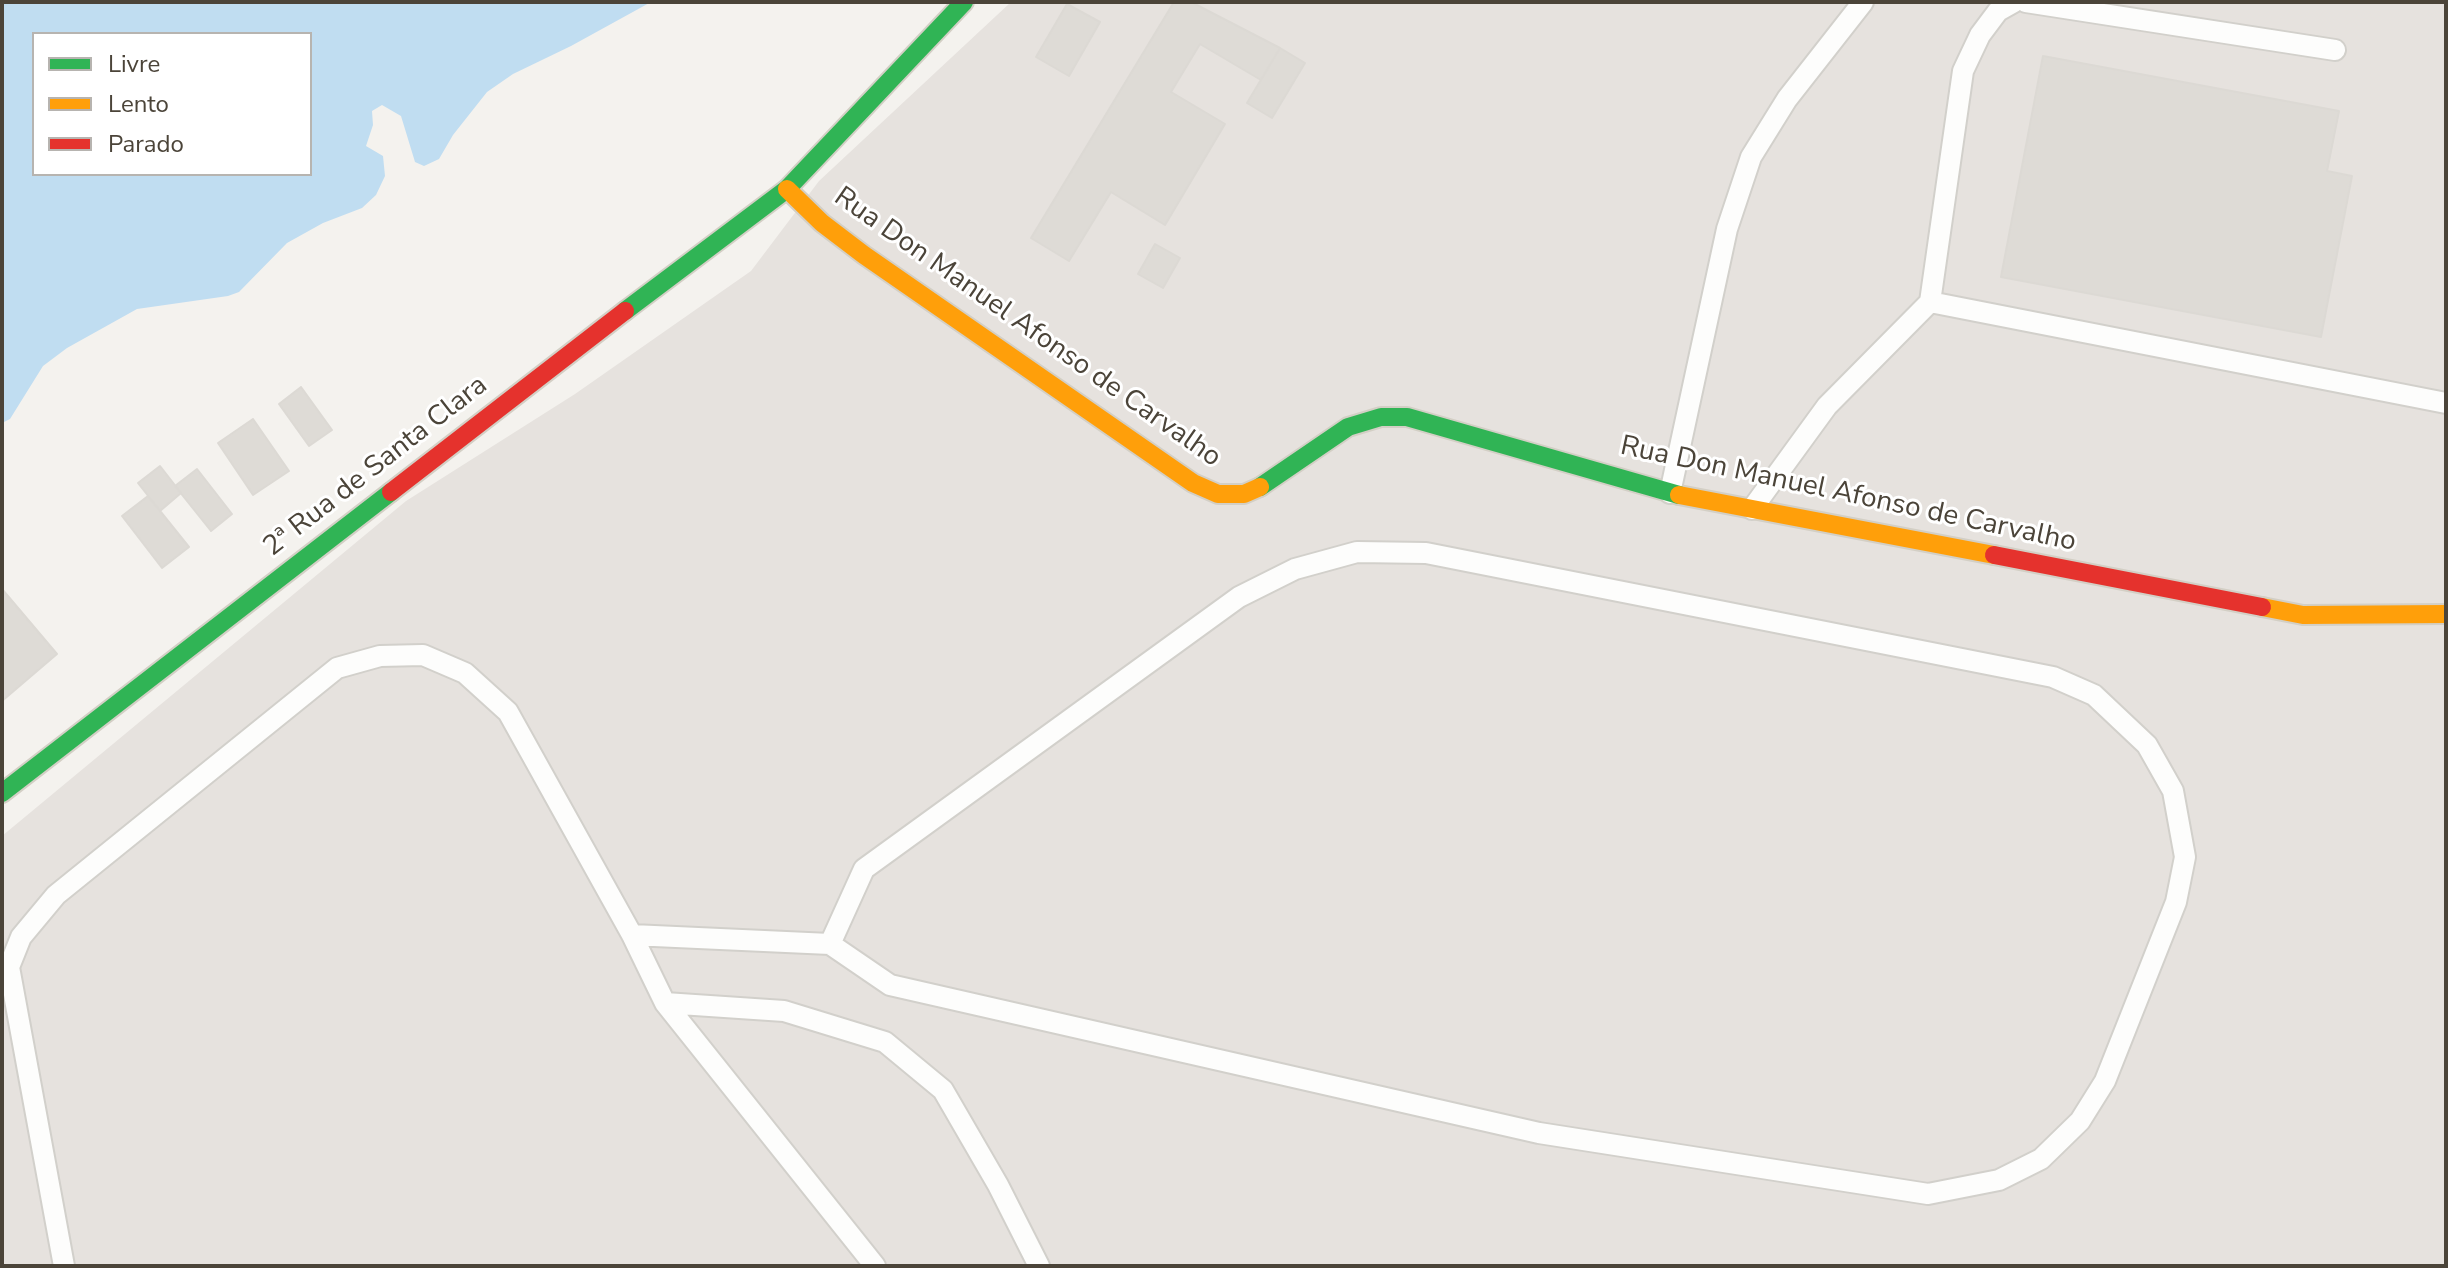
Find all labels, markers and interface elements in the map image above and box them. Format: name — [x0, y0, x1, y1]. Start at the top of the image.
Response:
legend — [32, 32, 312, 176]
text: Livre — [108, 48, 160, 80]
text: Lento — [108, 88, 169, 120]
text: Parado — [108, 128, 184, 160]
street label: Rua Don Manuel Afonso de Carvalho — [827, 181, 1227, 475]
street label: 2ª Rua de Santa Clara — [257, 369, 495, 565]
street label: Rua Don Manuel Afonso de Carvalho — [1617, 430, 2079, 560]

